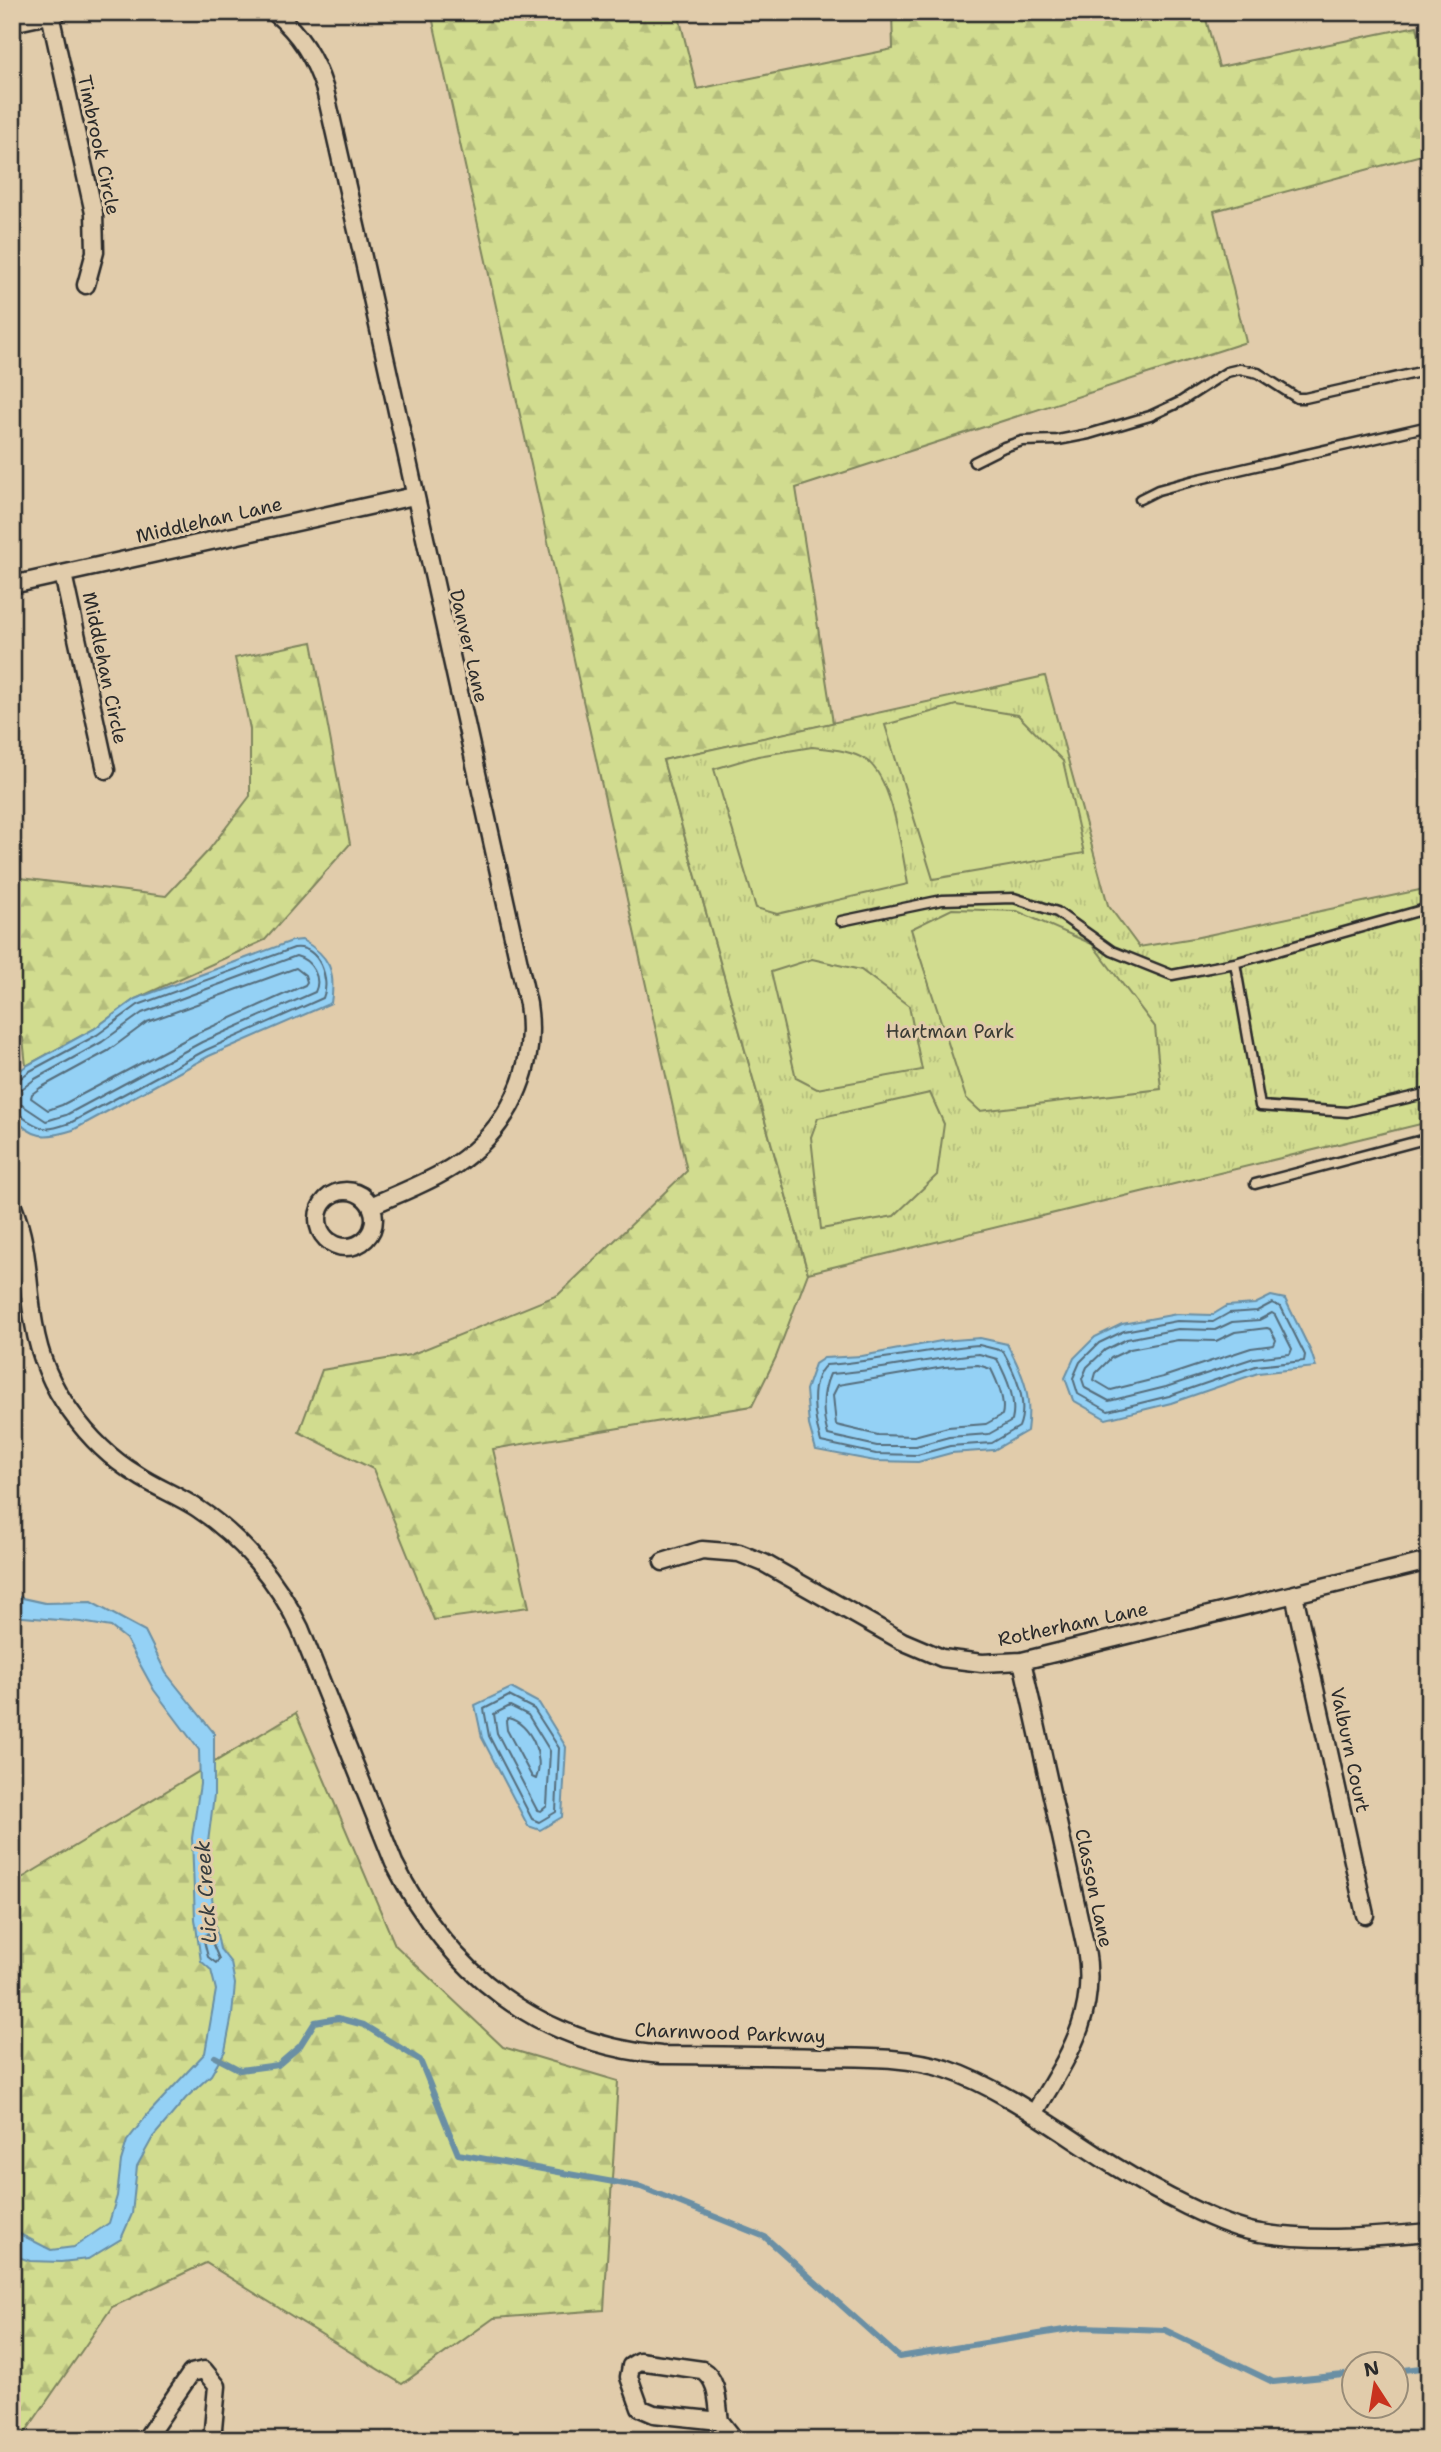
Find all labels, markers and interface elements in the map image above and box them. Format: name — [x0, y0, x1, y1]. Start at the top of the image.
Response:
street label: Timbrook Circle — [72, 73, 126, 217]
street label: Middlehan Lane — [133, 491, 285, 549]
street label: Danver Lane — [444, 587, 494, 705]
street label: Middlehan Circle — [77, 590, 133, 746]
park label: Hartman Park — [886, 1019, 1014, 1044]
street label: Rotherham Lane — [996, 1596, 1150, 1652]
street label: Valburn Court — [1325, 1685, 1375, 1815]
street label: Classon Lane — [1069, 1826, 1119, 1950]
water label: Lick Creek — [188, 1839, 224, 1945]
street label: Charnwood Parkway — [634, 2017, 826, 2049]
north arrow — [1340, 2350, 1410, 2420]
text: N — [1362, 2355, 1382, 2383]

